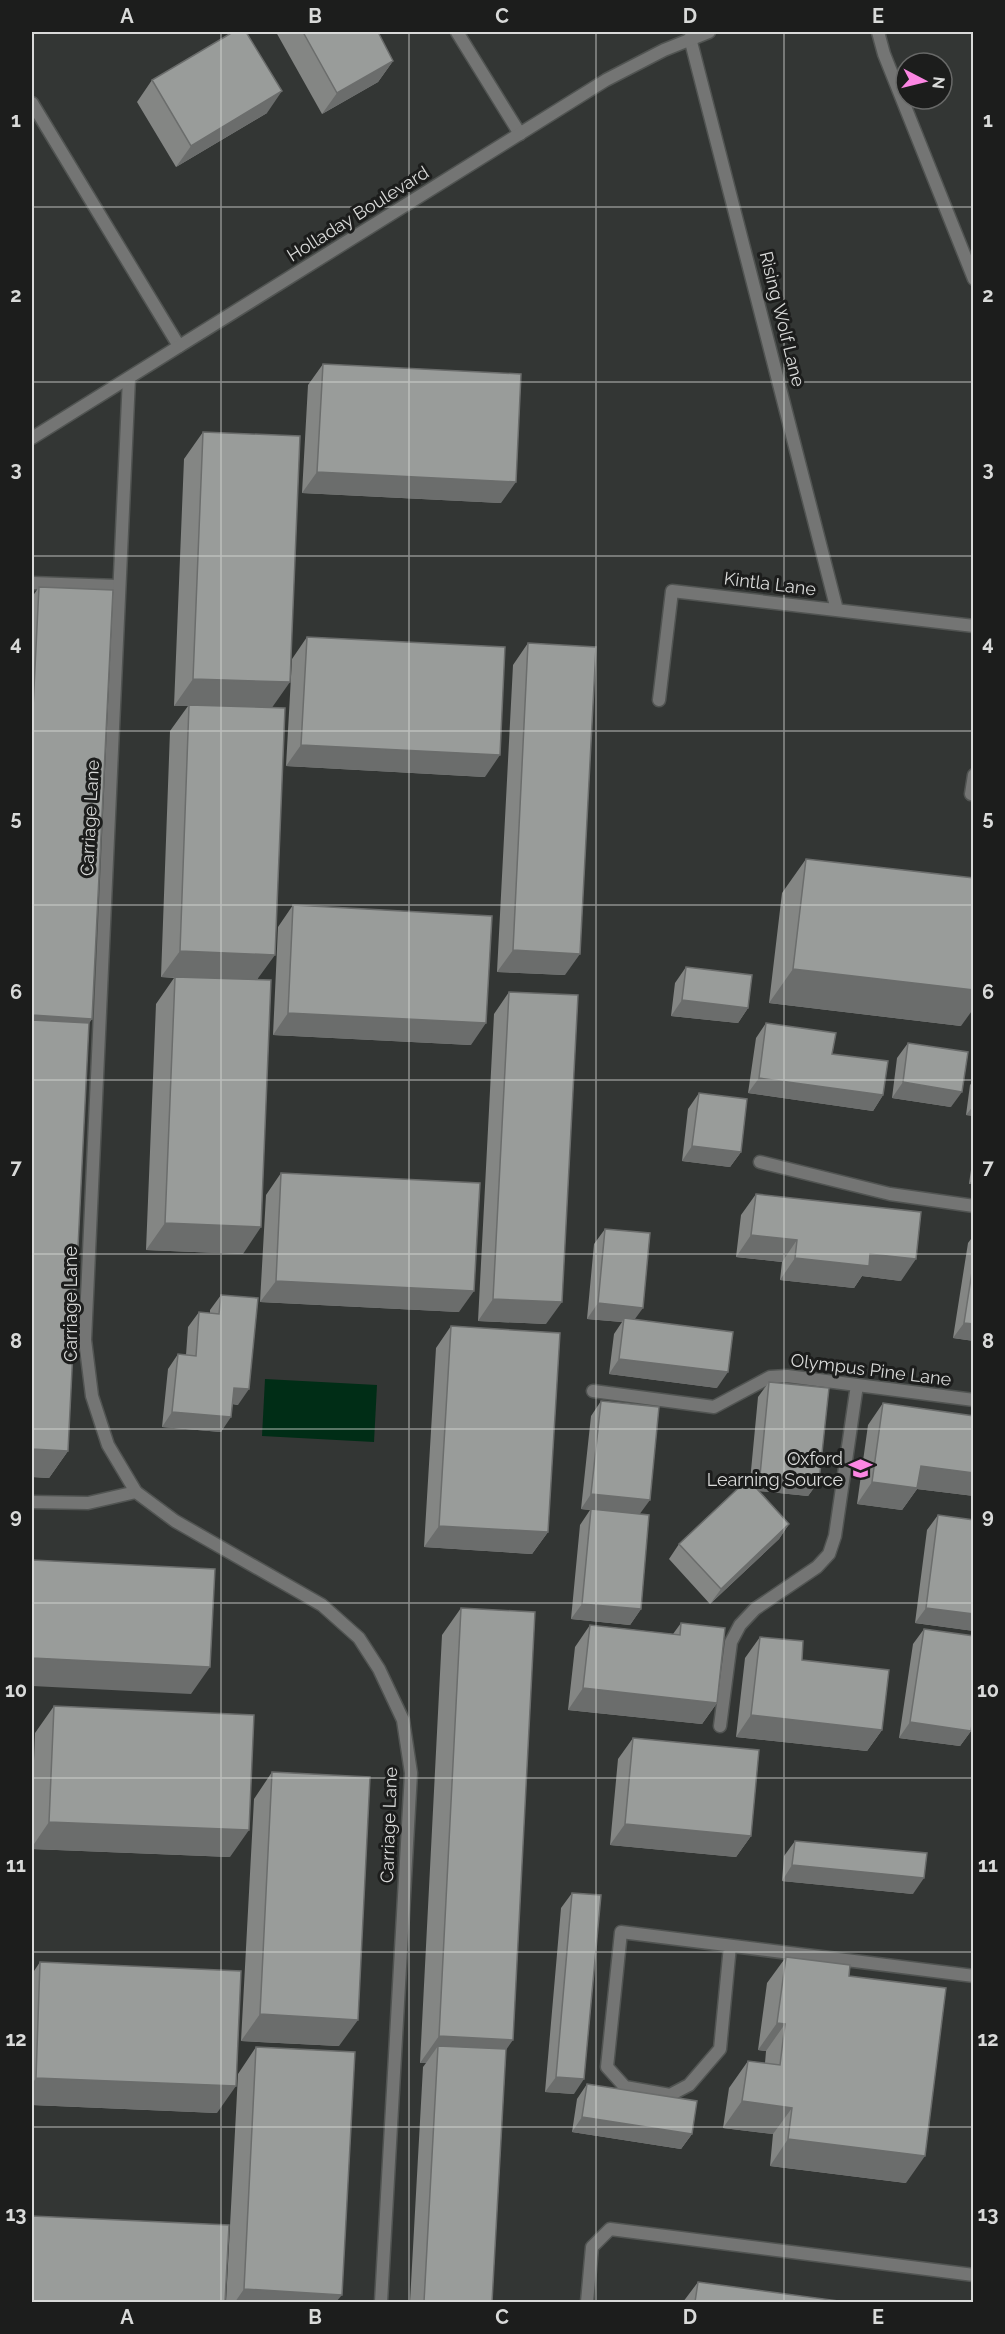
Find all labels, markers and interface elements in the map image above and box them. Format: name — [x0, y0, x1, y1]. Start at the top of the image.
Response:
text: A — [120, 4, 134, 28]
text: B — [308, 4, 322, 28]
text: C — [495, 4, 509, 28]
text: D — [683, 4, 697, 28]
text: E — [872, 4, 884, 28]
north arrow — [894, 51, 954, 111]
text: N — [928, 76, 949, 90]
text: 1 — [11, 108, 21, 132]
text: 1 — [983, 108, 993, 132]
street label: Holladay Boulevard — [283, 161, 432, 266]
street label: Rising Wolf Lane — [756, 249, 810, 389]
text: 2 — [10, 283, 22, 307]
text: 2 — [982, 283, 994, 307]
text: 3 — [10, 457, 22, 481]
text: 3 — [982, 457, 994, 481]
street label: Kintla Lane — [723, 567, 818, 600]
text: 4 — [10, 631, 22, 655]
text: 4 — [982, 631, 994, 655]
street label: Carriage Lane — [76, 759, 103, 877]
text: 5 — [10, 806, 22, 830]
text: 5 — [982, 806, 994, 830]
text: 6 — [10, 980, 22, 1004]
text: 6 — [982, 980, 994, 1004]
text: 7 — [10, 1155, 22, 1179]
text: 7 — [982, 1155, 994, 1179]
street label: Carriage Lane — [60, 1245, 81, 1362]
text: 8 — [10, 1329, 22, 1353]
text: 8 — [982, 1329, 994, 1353]
street label: Olympus Pine Lane — [790, 1349, 953, 1390]
place label: Oxford Learning Source — [707, 1448, 843, 1490]
school or university icon: Oxford Learning Source — [848, 1456, 874, 1482]
text: 9 — [10, 1504, 22, 1528]
text: 9 — [982, 1504, 994, 1528]
text: 10 — [5, 1678, 27, 1702]
text: 10 — [977, 1678, 999, 1702]
street label: Carriage Lane — [376, 1766, 401, 1883]
text: 11 — [6, 1853, 26, 1877]
text: 11 — [978, 1853, 998, 1877]
text: 12 — [5, 2027, 27, 2051]
text: 12 — [977, 2027, 999, 2051]
text: 13 — [5, 2202, 27, 2226]
text: 13 — [977, 2202, 999, 2226]
text: A — [120, 2305, 134, 2329]
text: B — [308, 2305, 322, 2329]
text: C — [495, 2305, 509, 2329]
text: D — [683, 2305, 697, 2329]
text: E — [872, 2305, 884, 2329]

